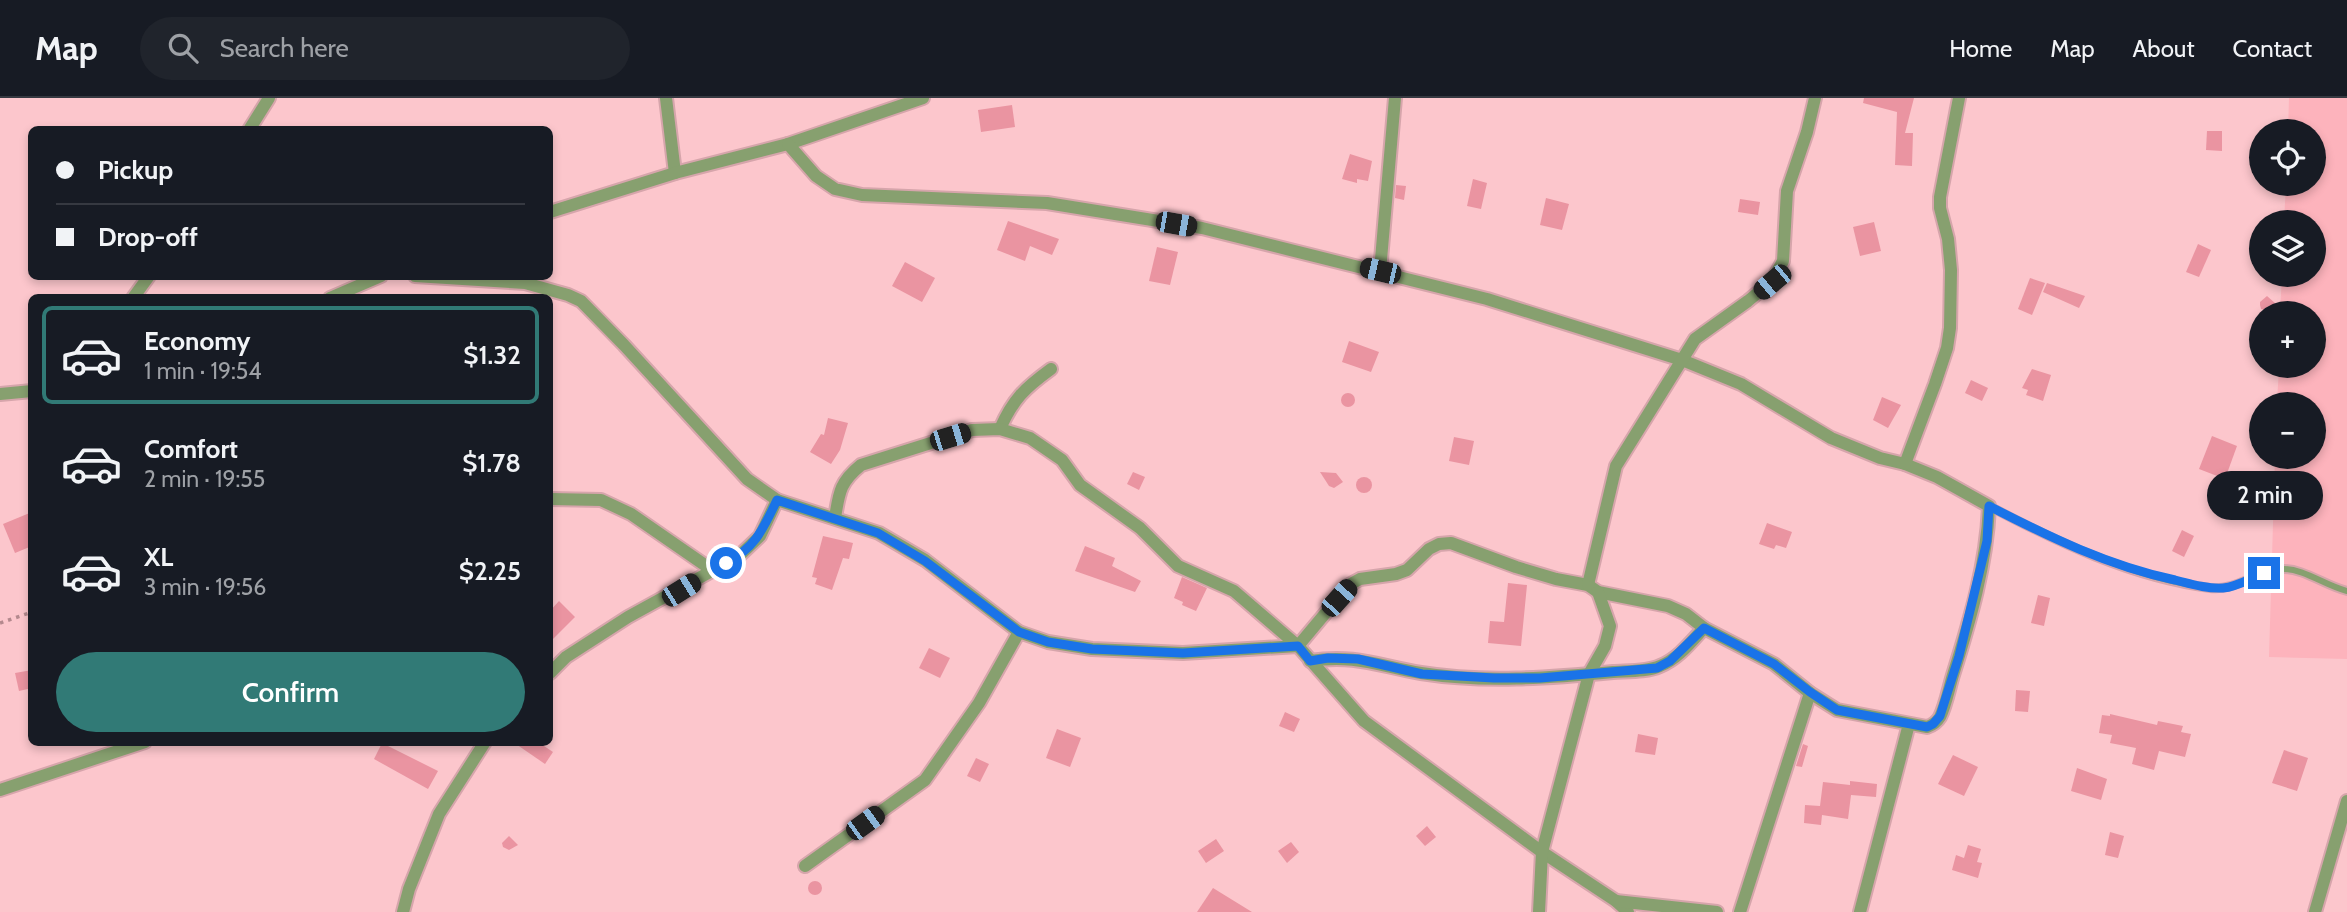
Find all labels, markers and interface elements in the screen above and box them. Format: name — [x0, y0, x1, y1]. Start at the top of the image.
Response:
search box — [140, 17, 630, 80]
text: Map — [35, 28, 98, 68]
icon: search — [164, 29, 202, 67]
text: Search here — [220, 32, 349, 64]
text: Home — [1949, 34, 2012, 63]
text: Map — [2050, 34, 2095, 63]
text: About — [2133, 34, 2195, 63]
text: Contact — [2233, 34, 2312, 63]
map controls — [2249, 119, 2326, 469]
button: locate — [2249, 119, 2326, 196]
text: Pickup — [98, 154, 173, 186]
car — [1154, 210, 1199, 238]
button: layers — [2249, 210, 2326, 287]
text: Drop-off — [98, 221, 198, 253]
car — [1358, 256, 1403, 286]
car — [1750, 260, 1795, 304]
button: + — [2249, 301, 2326, 378]
icon: car — [60, 324, 123, 387]
text: Economy — [144, 325, 250, 357]
text: $1.32 — [463, 339, 521, 371]
text: 1 min · 19:54 — [144, 357, 261, 385]
button: − — [2249, 392, 2326, 469]
car — [927, 421, 974, 453]
icon: car — [60, 432, 123, 495]
text: Comfort — [144, 433, 238, 465]
text: $1.78 — [462, 447, 521, 479]
text: 2 min · 19:55 — [144, 465, 265, 493]
callout: 2 min — [2206, 472, 2322, 520]
text: 2 min — [2237, 481, 2293, 509]
icon: car — [60, 540, 123, 603]
text: XL — [144, 541, 173, 573]
route start — [710, 547, 742, 579]
text: $2.25 — [459, 555, 521, 587]
route end — [2248, 557, 2280, 589]
car — [658, 570, 705, 610]
text: 3 min · 19:56 — [144, 573, 266, 601]
car — [1318, 575, 1361, 621]
button: Confirm — [56, 652, 525, 732]
car — [842, 802, 889, 844]

